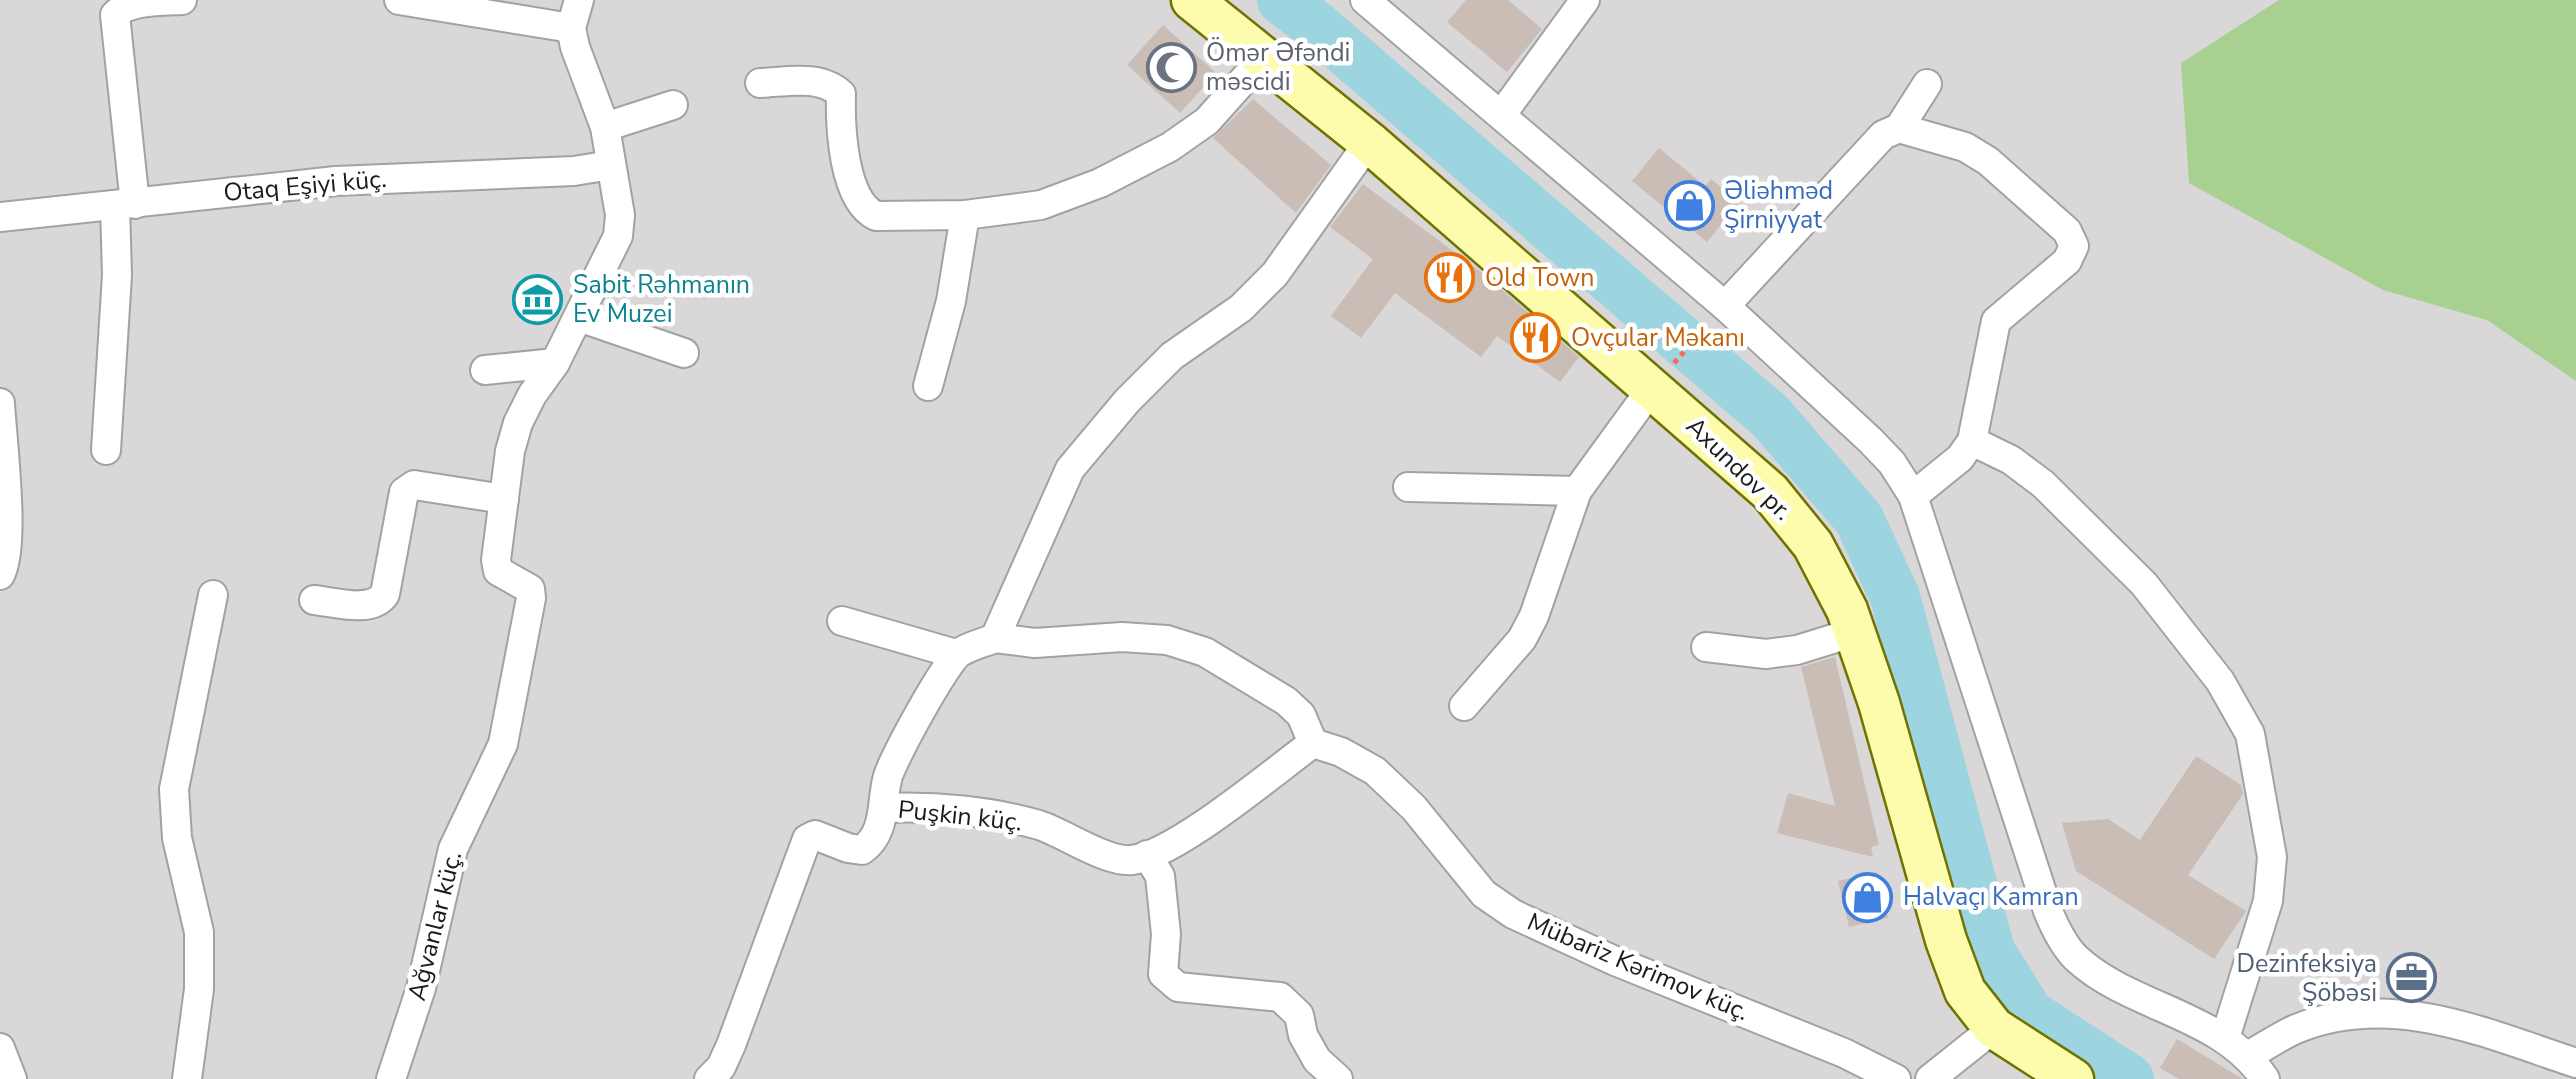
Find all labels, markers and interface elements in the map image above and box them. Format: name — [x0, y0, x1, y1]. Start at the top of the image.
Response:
place label: Ömər Əfəndi məscidi — [1206, 36, 1350, 99]
mosque icon: Ömər Əfəndi məscidi — [1145, 41, 1197, 93]
street label: Otaq Eşiyi küç. — [222, 162, 388, 210]
place label: Əliəhməd Şirniyyat — [1724, 174, 1833, 237]
shop icon: Əliəhməd Şirniyyat — [1663, 179, 1715, 231]
restaurant icon: Old Town — [1424, 252, 1476, 304]
place label: Old Town — [1485, 261, 1595, 295]
place label: Sabit Rəhmanın Ev Muzei — [573, 268, 750, 331]
museum icon: Sabit Rəhmanın Ev Muzei — [512, 273, 564, 325]
restaurant icon: Ovçular Məkanı — [1510, 312, 1562, 364]
place label: Ovçular Məkanı — [1571, 321, 1745, 355]
street label: Axundov pr. — [1679, 410, 1799, 528]
street label: Puşkin küç. — [896, 793, 1024, 839]
street label: Ağvanlar küç. — [400, 848, 470, 1004]
shop icon: Halvaçı Kamran — [1842, 871, 1894, 923]
place label: Halvaçı Kamran — [1903, 880, 2079, 914]
street label: Mübariz Kərimov küç. — [1522, 905, 1754, 1029]
place label: Dezinfeksiya Şöbəsi — [2236, 947, 2377, 1010]
office icon: Dezinfeksiya Şöbəsi — [2386, 952, 2438, 1004]

